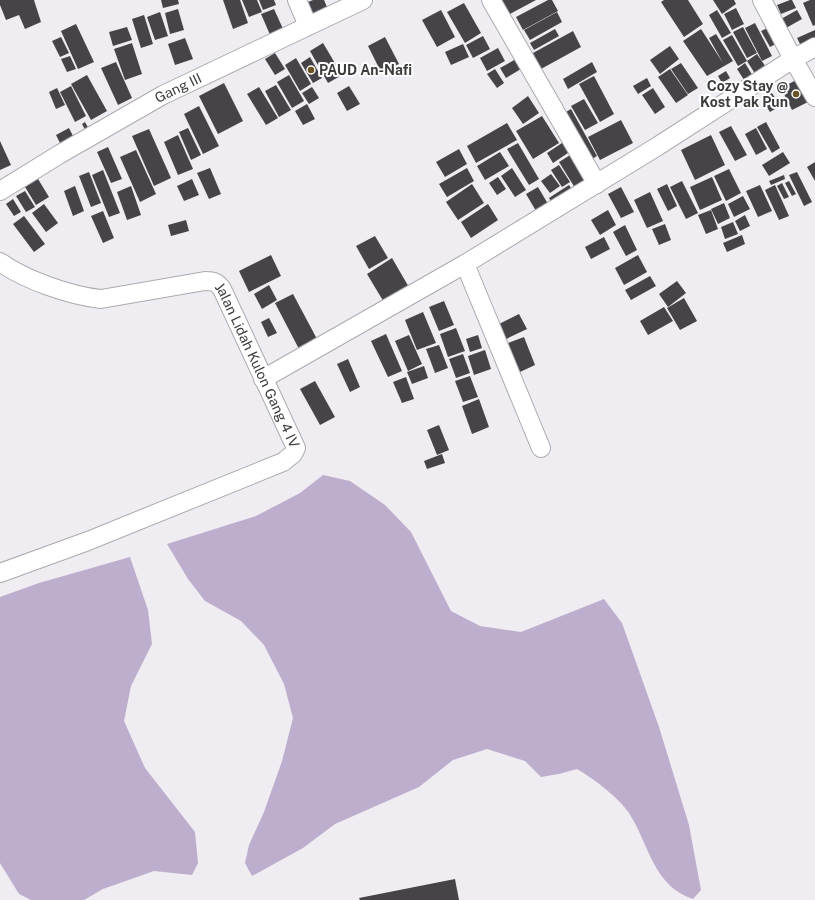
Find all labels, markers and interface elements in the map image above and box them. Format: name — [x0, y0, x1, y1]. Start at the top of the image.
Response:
place label: PAUD An-Nafi — [319, 62, 412, 78]
marker: PAUD An-Nafi — [306, 65, 316, 75]
street label: Gang III — [152, 70, 204, 106]
place label: Cozy Stay @ Kost Pak Pun — [700, 78, 788, 110]
marker: Cozy Stay @ Kost Pak Pun — [791, 89, 801, 99]
street label: Jalan Lidah Kulon Gang 4 IV — [212, 279, 303, 451]

